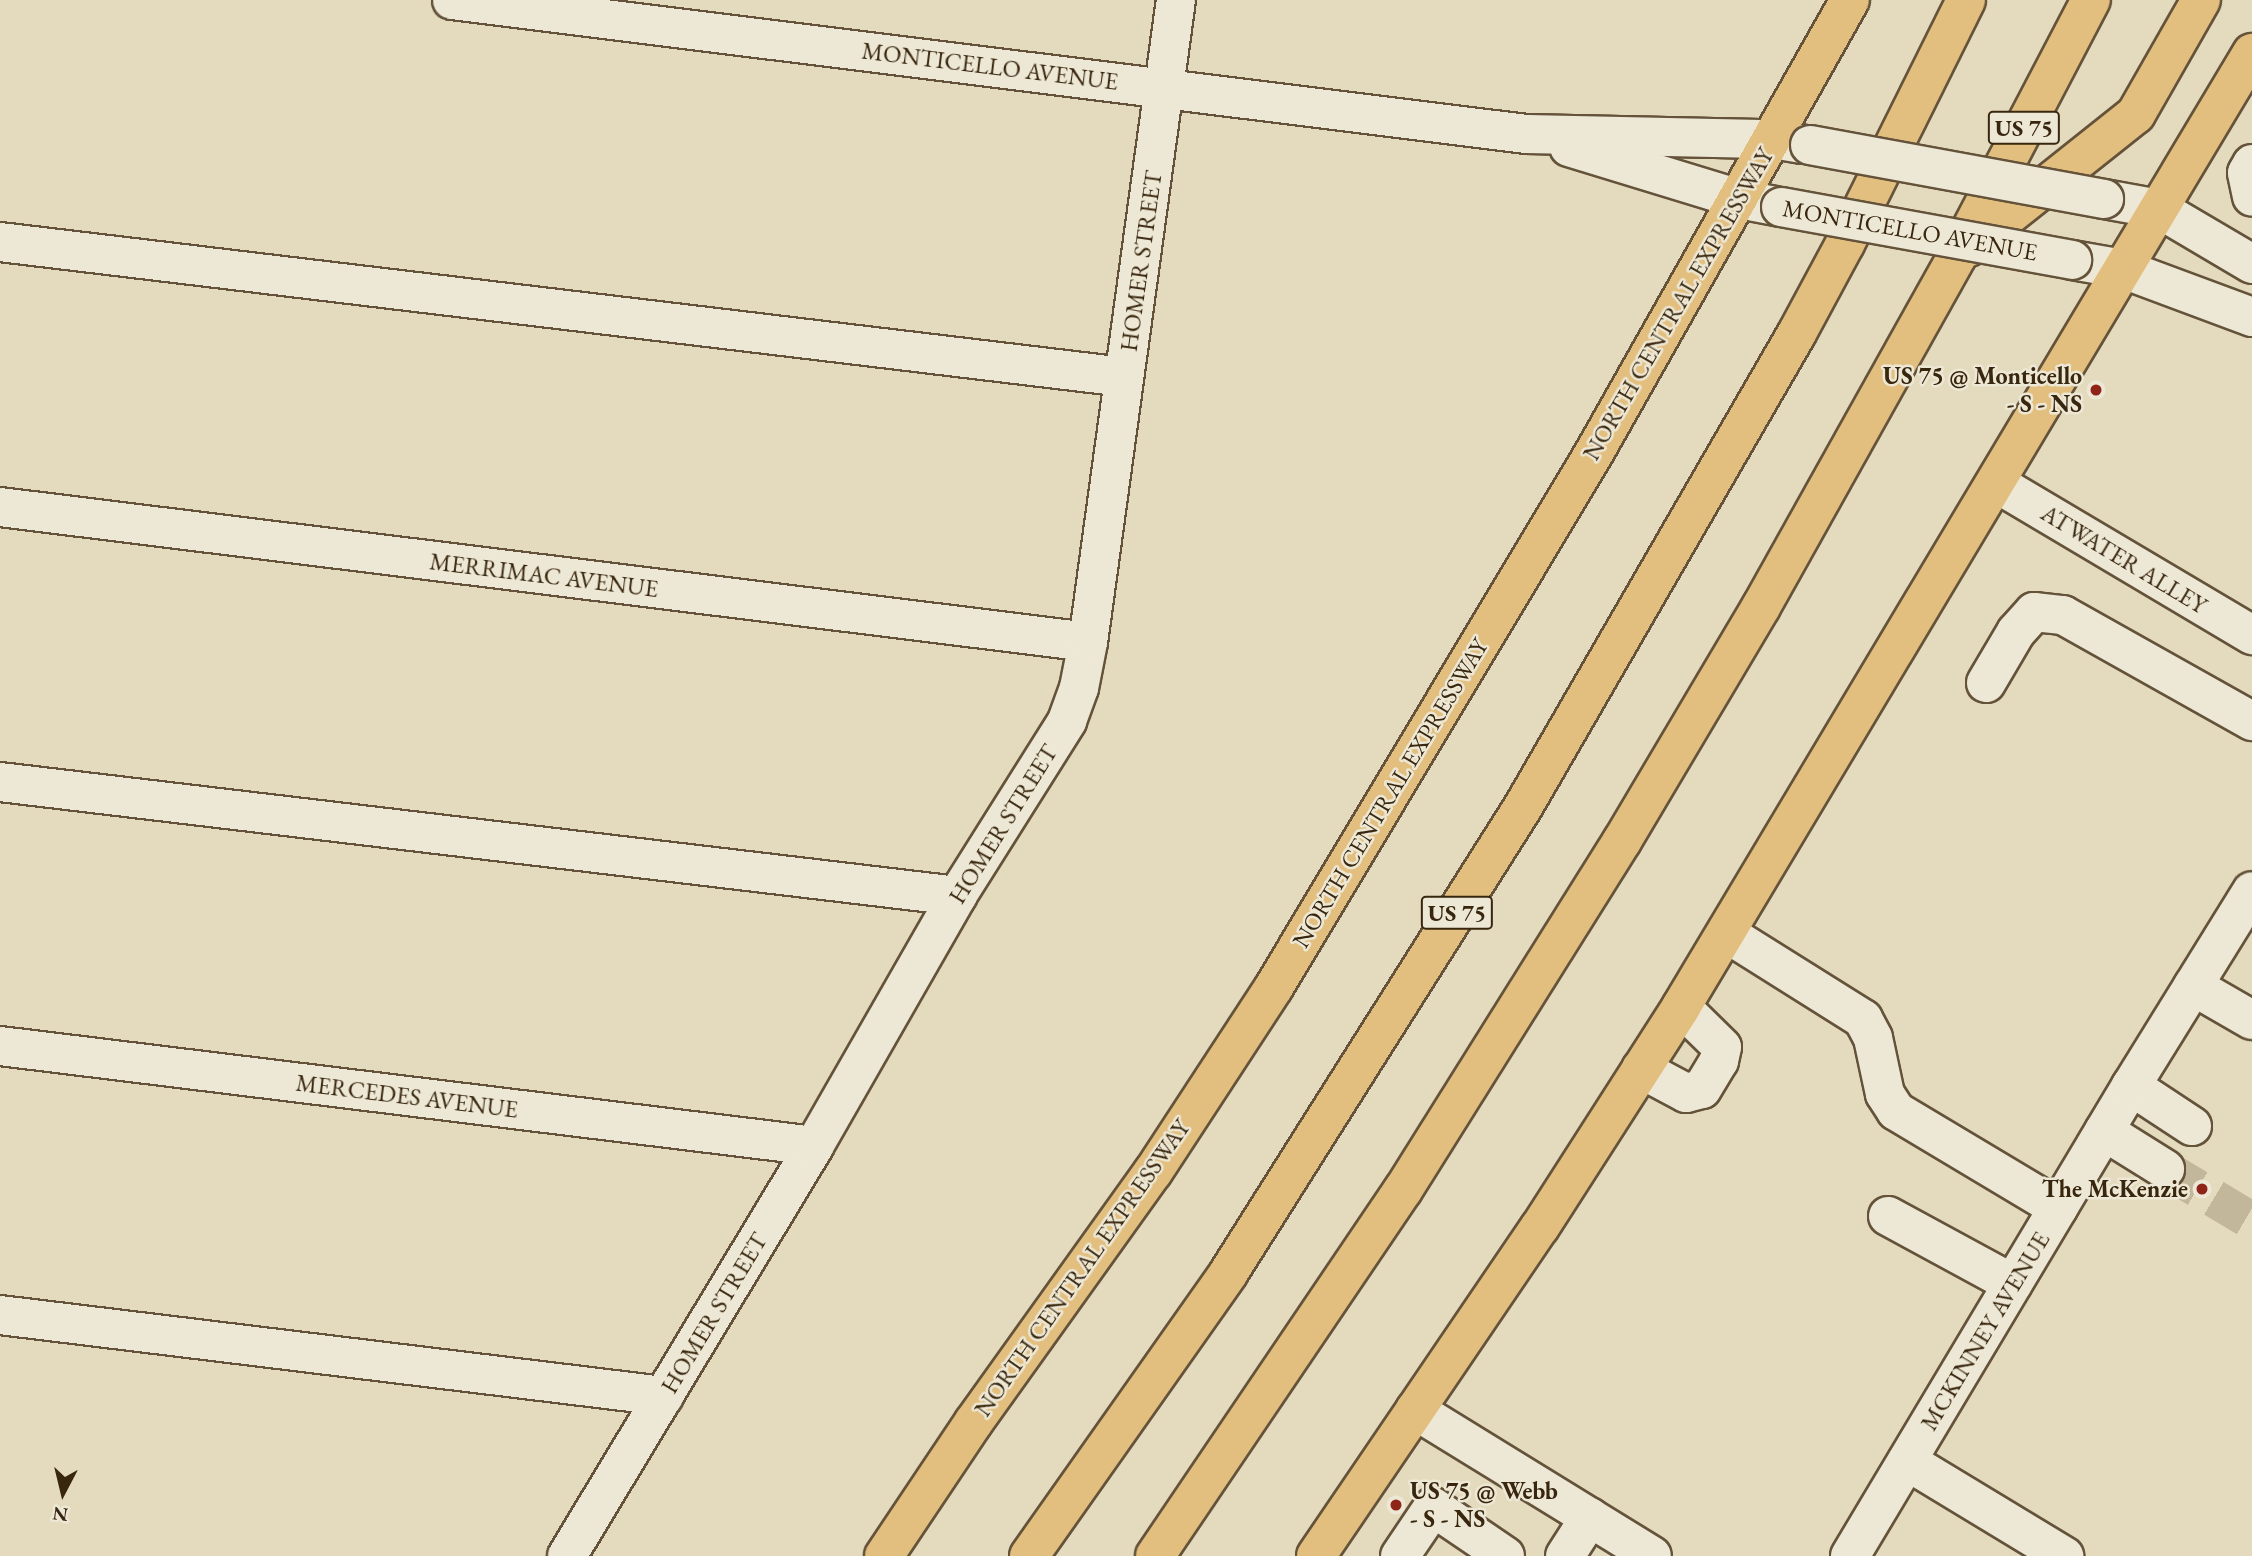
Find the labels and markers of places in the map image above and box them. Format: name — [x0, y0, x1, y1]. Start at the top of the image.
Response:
place label: US 75 @ Monticello - S - NS — [1883, 362, 2082, 418]
marker: US 75 @ Monticello - S - NS — [2088, 382, 2104, 398]
place label: The McKenzie — [2042, 1175, 2188, 1203]
marker: The McKenzie — [2194, 1181, 2210, 1197]
place label: US 75 @ Webb - S - NS — [1410, 1477, 1558, 1533]
marker: US 75 @ Webb - S - NS — [1388, 1497, 1404, 1513]

